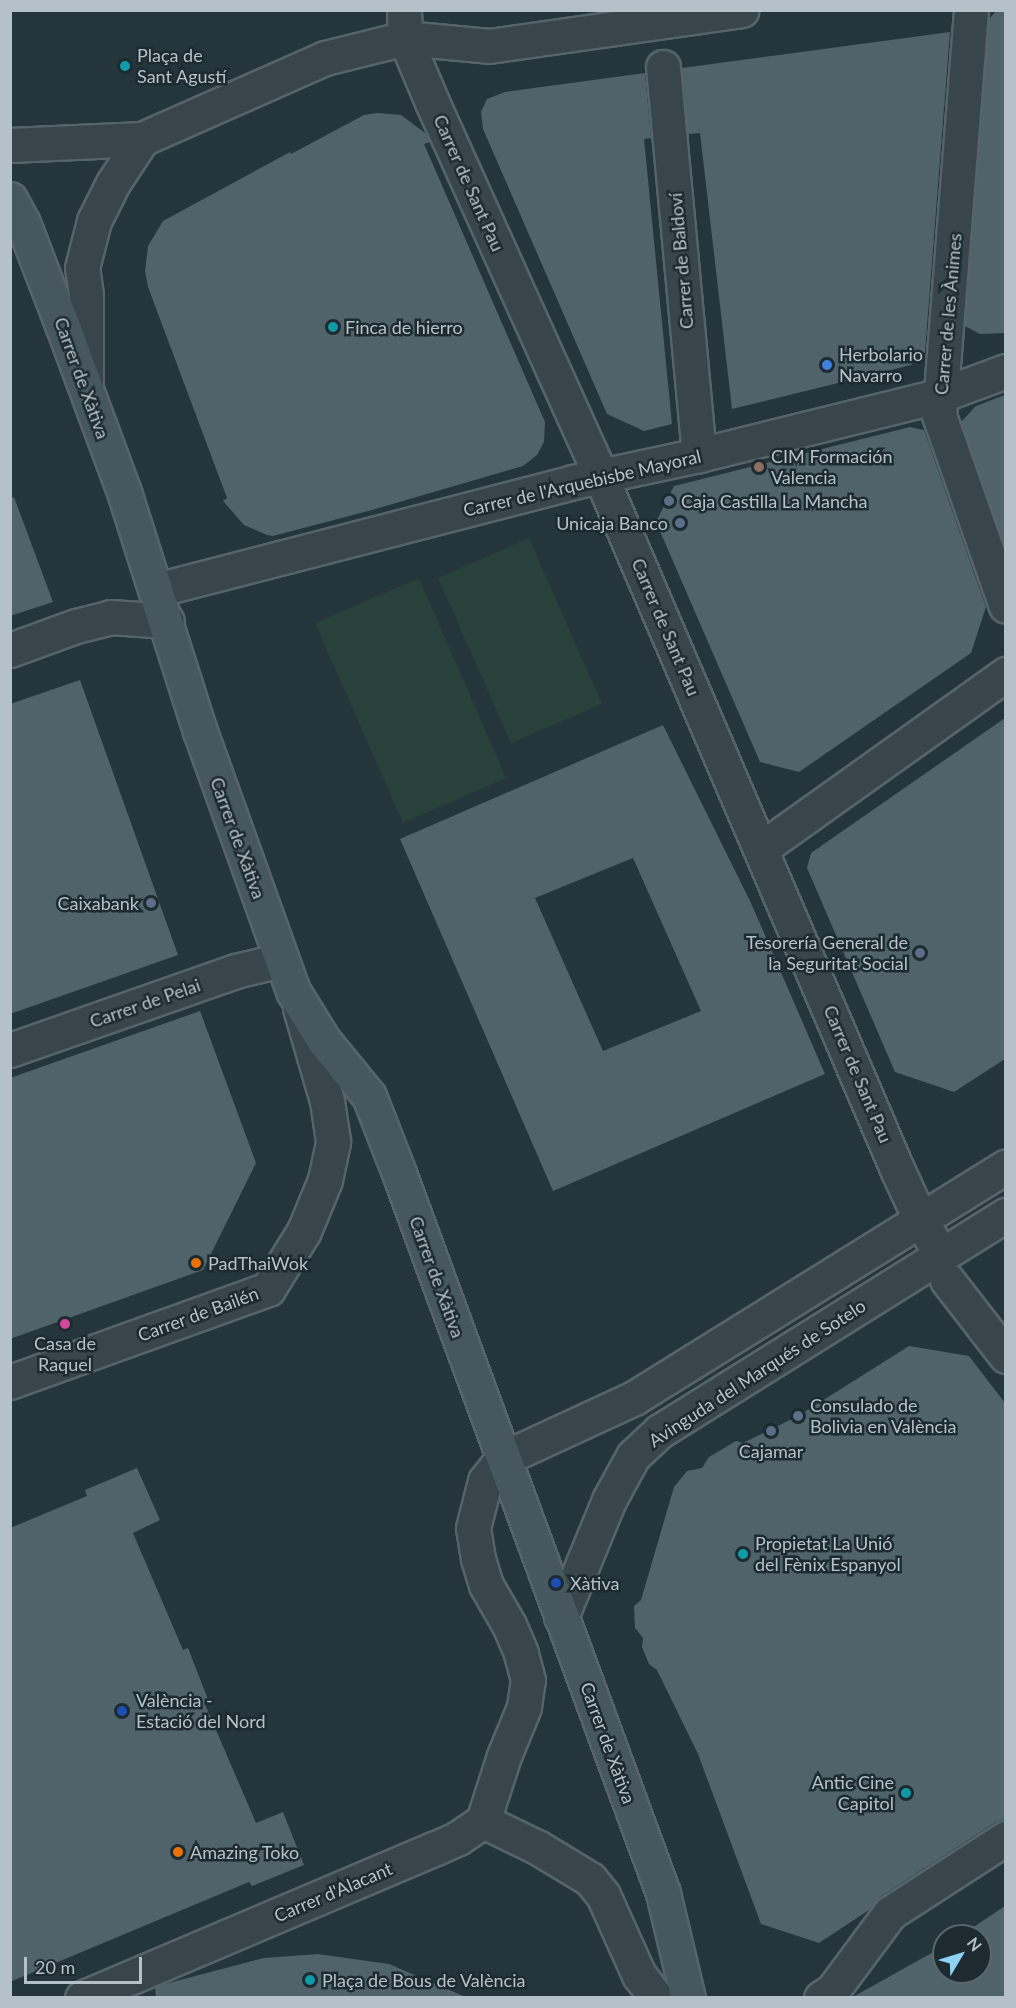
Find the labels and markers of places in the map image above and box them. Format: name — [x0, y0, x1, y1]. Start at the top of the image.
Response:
place label: Plaça de Sant Agustí — [137, 45, 227, 88]
marker: Plaça de Sant Agustí — [118, 59, 132, 73]
place label: Finca de hierro — [345, 316, 463, 338]
marker: Finca de hierro — [326, 320, 340, 334]
place label: Herbolario Navarro — [839, 344, 923, 386]
marker: Herbolario Navarro — [820, 358, 834, 372]
place label: CIM Formación Valencia — [771, 446, 892, 488]
marker: CIM Formación Valencia — [752, 460, 766, 474]
place label: Caja Castilla La Mancha — [681, 490, 868, 512]
marker: Caja Castilla La Mancha — [662, 494, 676, 508]
place label: Unicaja Banco — [556, 512, 668, 534]
marker: Unicaja Banco — [673, 516, 687, 530]
place label: Caixabank — [58, 892, 139, 914]
marker: Caixabank — [144, 896, 158, 910]
place label: Tesorería General de la Seguritat Social — [746, 932, 908, 974]
marker: Tesorería General de la Seguritat Social — [913, 946, 927, 960]
place label: PadThaiWok — [208, 1252, 308, 1274]
marker: PadThaiWok — [189, 1256, 203, 1270]
marker: Casa de Raquel — [58, 1317, 72, 1331]
place label: Casa de Raquel — [34, 1333, 96, 1376]
place label: Consulado de Bolivia en València — [810, 1395, 957, 1438]
marker: Consulado de Bolivia en València — [791, 1409, 805, 1423]
marker: Cajamar — [764, 1424, 778, 1438]
place label: Cajamar — [739, 1440, 803, 1462]
place label: Propietat La Unió del Fènix Espanyol — [755, 1533, 901, 1576]
marker: Propietat La Unió del Fènix Espanyol — [736, 1547, 750, 1561]
place label: Xàtiva — [570, 1572, 619, 1594]
marker: Xàtiva — [547, 1574, 565, 1592]
place label: València - Estació del Nord — [136, 1690, 266, 1732]
marker: València - Estació del Nord — [113, 1702, 131, 1720]
place label: Antic Cine Capitol — [812, 1772, 894, 1814]
marker: Antic Cine Capitol — [899, 1786, 913, 1800]
place label: Amazing Toko — [190, 1841, 300, 1863]
marker: Amazing Toko — [171, 1845, 185, 1859]
place label: Plaça de Bous de València — [322, 1969, 526, 1991]
marker: Plaça de Bous de València — [303, 1973, 317, 1987]

